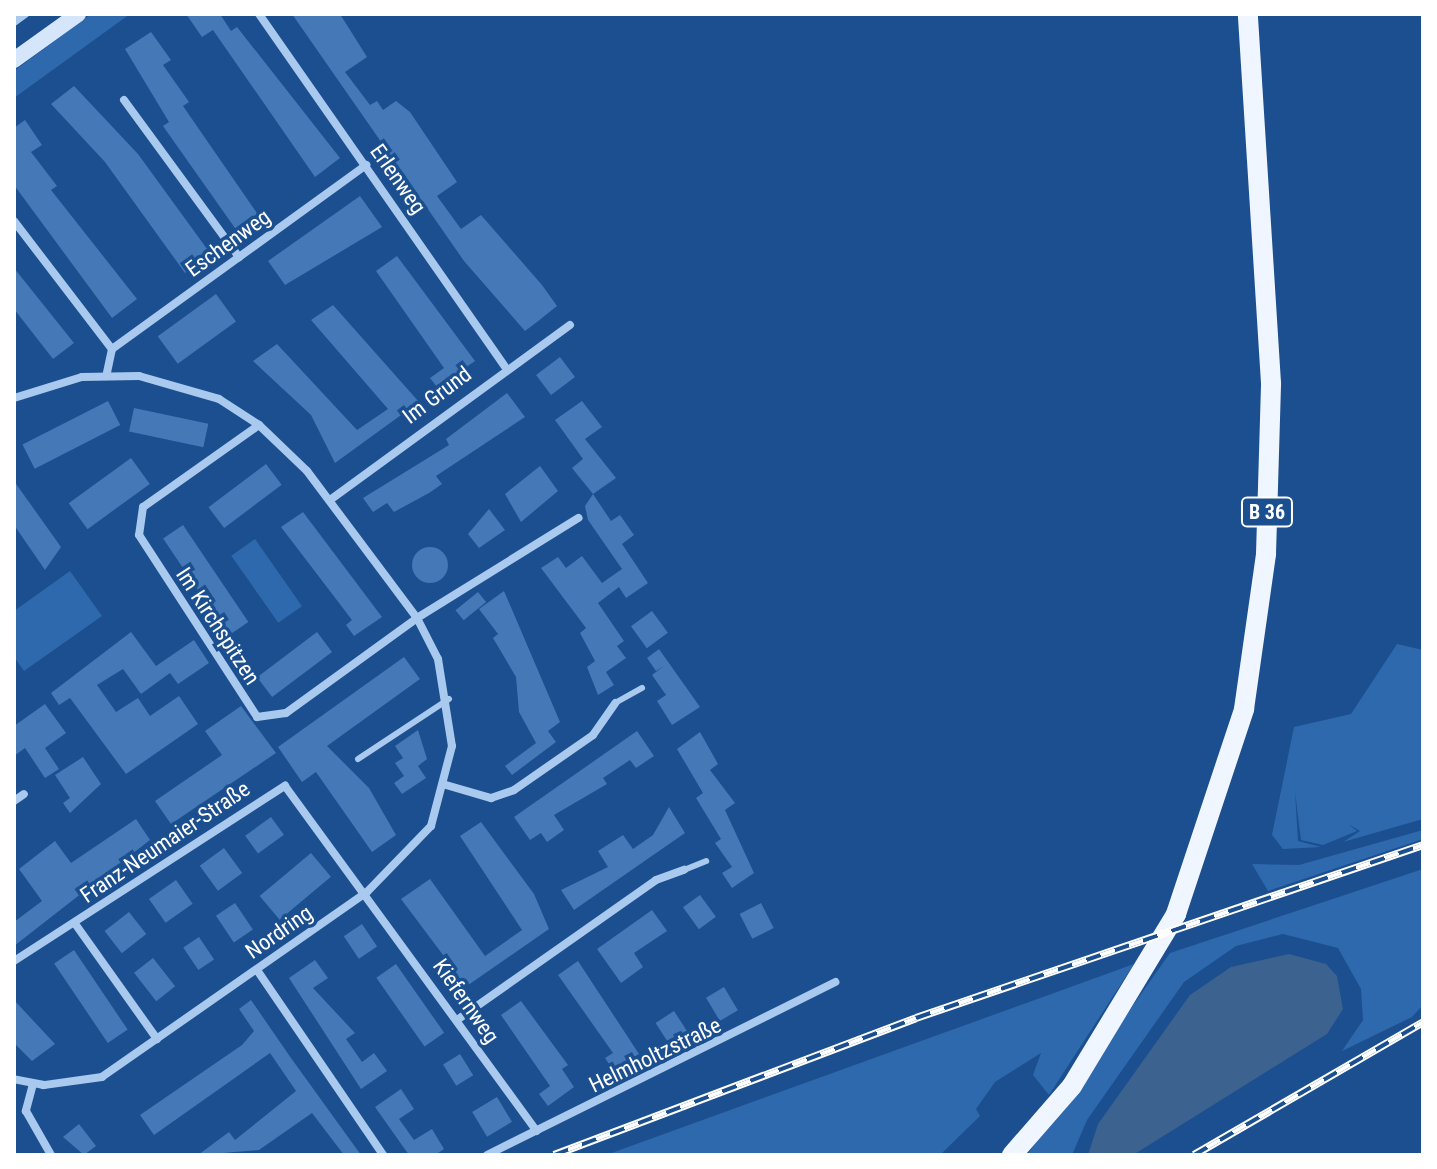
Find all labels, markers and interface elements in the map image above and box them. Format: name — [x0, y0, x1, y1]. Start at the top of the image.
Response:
street label: Erlenweg — [364, 139, 432, 219]
street label: Eschenweg — [181, 203, 275, 283]
street label: Im Grund — [398, 361, 476, 429]
road number: B 36 — [1239, 496, 1295, 528]
street label: Im Kirchspitzen — [170, 562, 266, 690]
street label: Franz-Neumaier-Straße — [75, 776, 255, 908]
street label: Nordring — [241, 900, 317, 964]
street label: Kiefernweg — [427, 954, 505, 1048]
street label: Helmholtzstraße — [585, 1012, 725, 1098]

